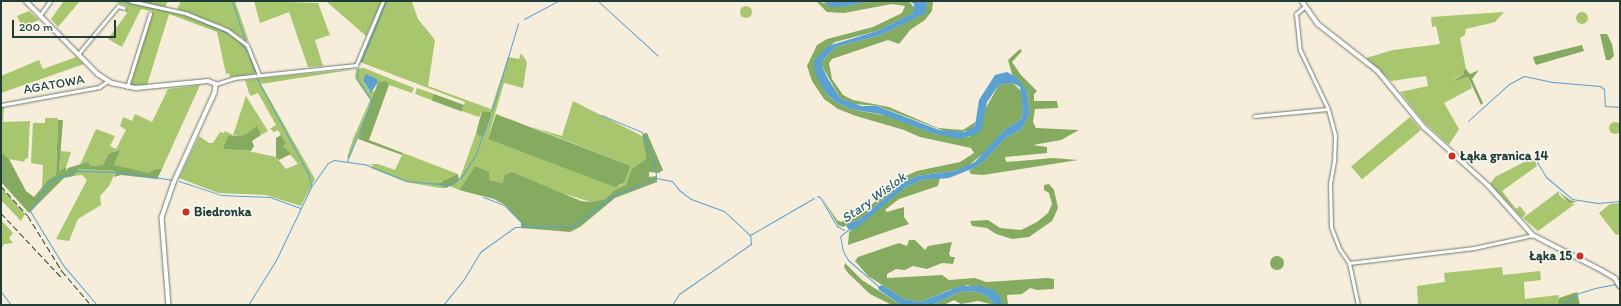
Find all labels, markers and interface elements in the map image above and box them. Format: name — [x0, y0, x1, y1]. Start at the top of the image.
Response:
scale bar — [14, 12, 118, 38]
text: 200 m — [19, 20, 53, 34]
street label: AGATOWA — [22, 72, 86, 98]
place label: Łąka granica 14 — [1460, 148, 1549, 164]
marker: Łąka granica 14 — [1447, 151, 1457, 161]
water label: Stary Wislok — [838, 169, 910, 227]
place label: Biedronka — [194, 204, 251, 220]
marker: Biedronka — [181, 207, 191, 217]
place label: Łąka 15 — [1529, 248, 1572, 264]
marker: Łąka 15 — [1575, 251, 1585, 261]

